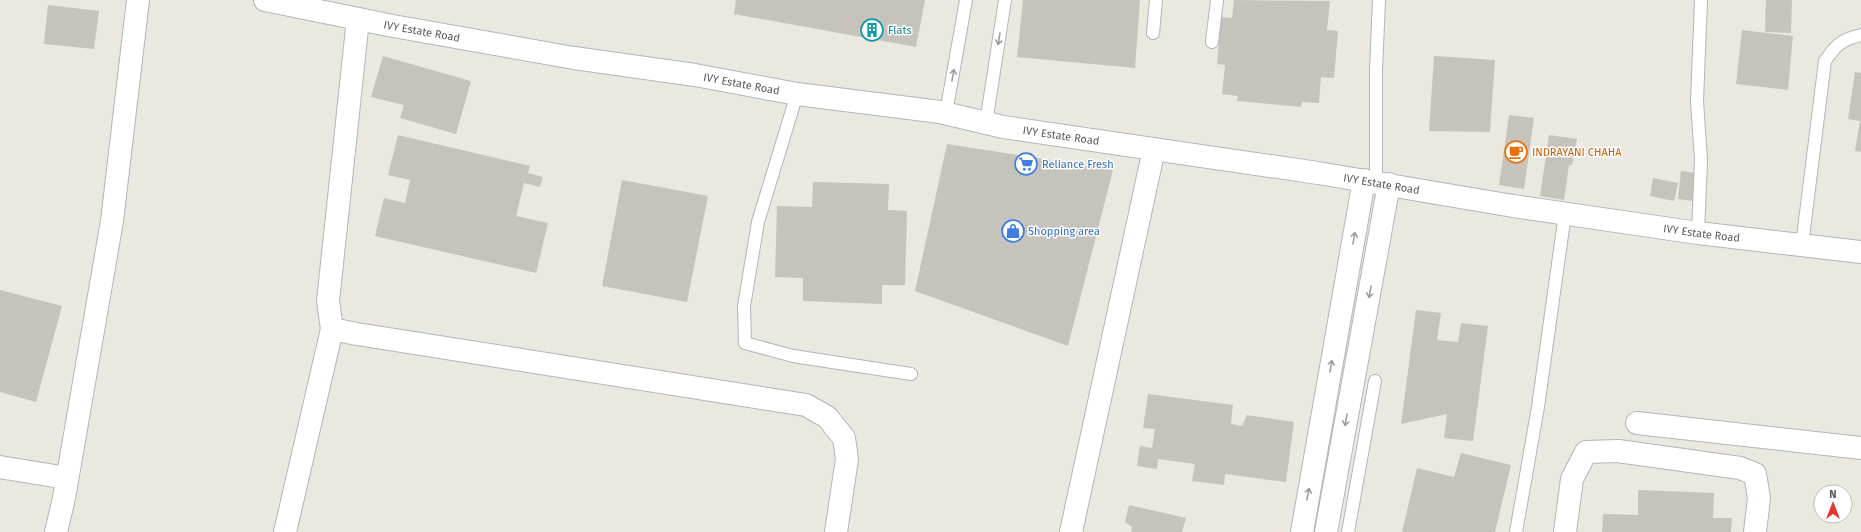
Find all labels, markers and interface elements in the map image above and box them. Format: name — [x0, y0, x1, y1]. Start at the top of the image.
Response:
building icon: Flats — [859, 17, 885, 43]
street label: IVY Estate Road — [382, 18, 461, 45]
place label: Flats — [888, 24, 912, 37]
one-way arrow — [995, 32, 1003, 45]
one-way arrow — [949, 69, 957, 82]
street label: IVY Estate Road — [702, 71, 781, 98]
street label: IVY Estate Road — [1022, 124, 1100, 148]
cafe icon: INDRAYANI CHAHA — [1503, 139, 1529, 165]
place label: INDRAYANI CHAHA — [1532, 146, 1622, 159]
supermarket icon: Reliance Fresh — [1013, 151, 1039, 177]
place label: Reliance Fresh — [1042, 158, 1114, 171]
street label: IVY Estate Road — [1342, 171, 1421, 197]
shop icon: Shopping area — [1000, 218, 1026, 244]
street label: IVY Estate Road — [1662, 222, 1741, 245]
place label: Shopping area — [1028, 225, 1100, 238]
one-way arrow — [1350, 232, 1358, 245]
one-way arrow — [1366, 285, 1374, 298]
one-way arrow — [1327, 359, 1335, 372]
one-way arrow — [1342, 413, 1350, 426]
north arrow — [1813, 484, 1853, 524]
one-way arrow — [1304, 487, 1312, 500]
text: N — [1829, 488, 1837, 501]

